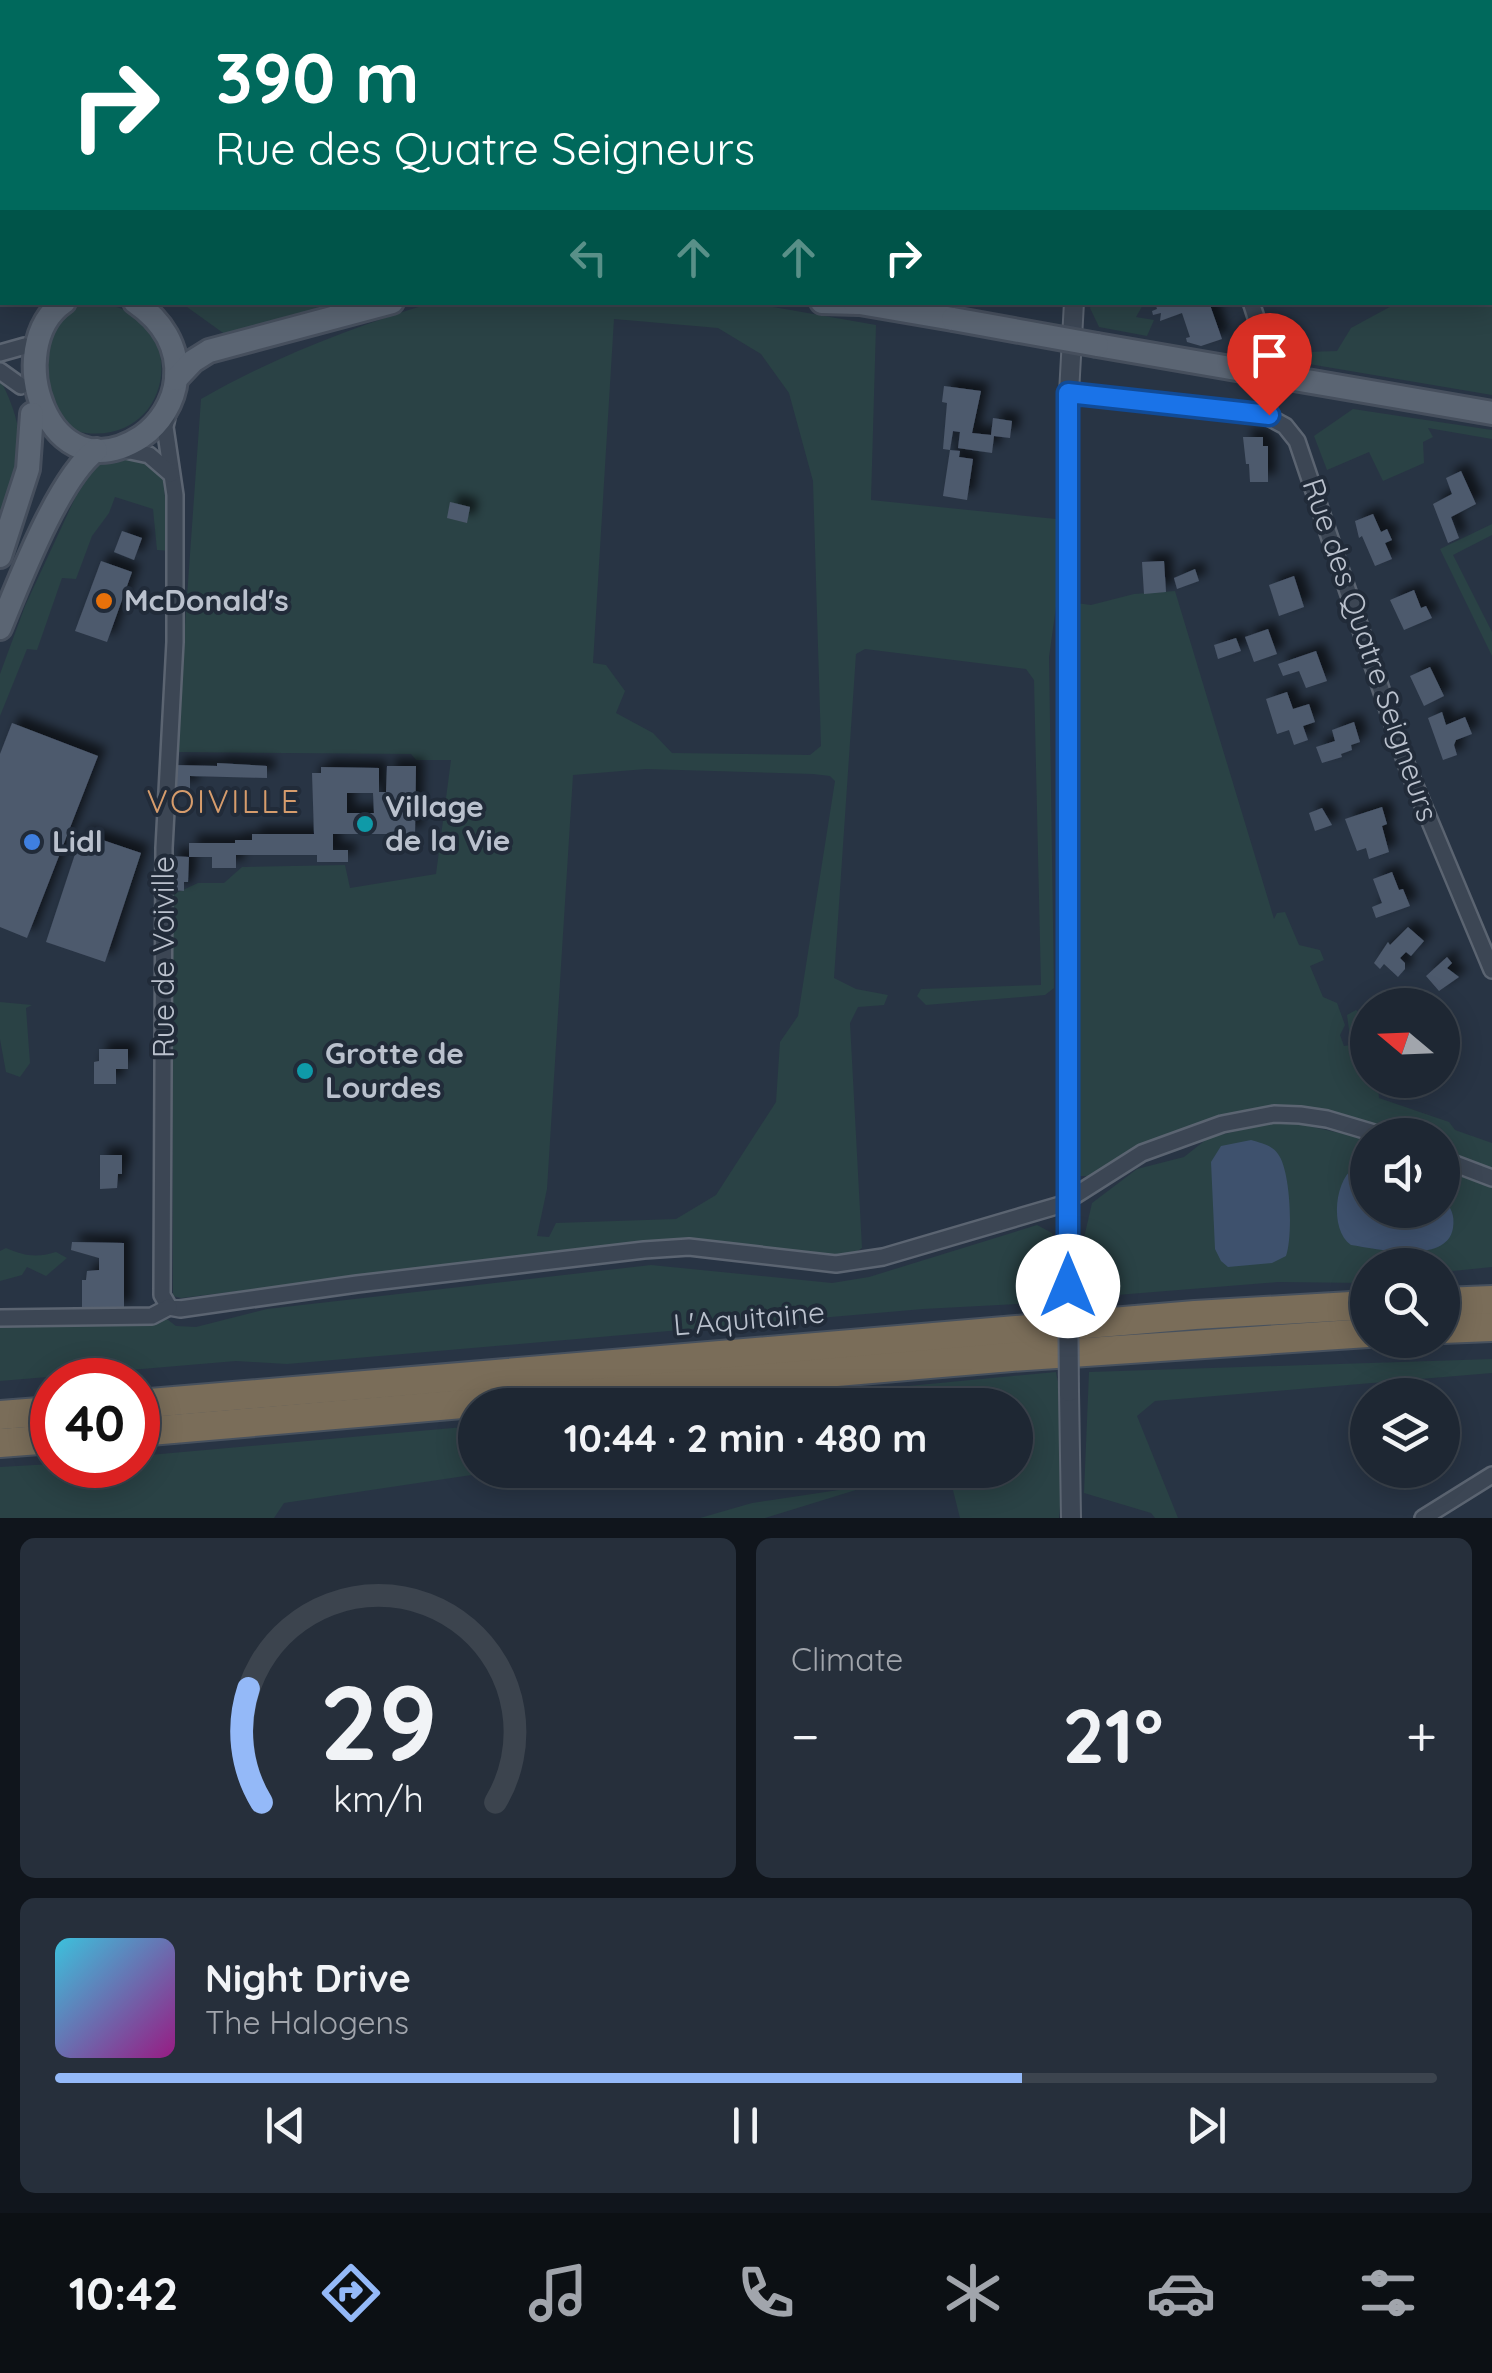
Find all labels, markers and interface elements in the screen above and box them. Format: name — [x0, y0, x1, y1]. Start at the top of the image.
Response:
text: 390 m — [215, 33, 419, 121]
icon: right — [50, 40, 180, 170]
text: Rue des Quatre Seigneurs — [215, 120, 755, 176]
icon: left — [561, 230, 616, 285]
icon: ahead — [666, 230, 721, 285]
icon: ahead — [771, 230, 826, 285]
icon: right — [876, 230, 931, 285]
pin — [1227, 313, 1312, 416]
icon: arrive — [1242, 328, 1297, 383]
street label: Rue des Quatre Seigneurs — [1294, 473, 1448, 826]
place label: McDonald's — [124, 581, 289, 619]
marker: McDonald's — [93, 590, 115, 612]
district label: VOIVILLE — [147, 781, 301, 821]
place label: Village de la Vie — [385, 787, 510, 859]
marker: Village de la Vie — [354, 813, 376, 835]
place label: Lidl — [52, 822, 103, 860]
marker: Lidl — [21, 831, 43, 853]
street label: Rue de Voiville — [144, 856, 182, 1058]
north arrow — [1350, 988, 1460, 1098]
map controls — [1350, 988, 1460, 1488]
place label: Grotte de Lourdes — [325, 1034, 464, 1106]
marker: Grotte de Lourdes — [294, 1060, 316, 1082]
button: sound — [1350, 1118, 1460, 1228]
position arrow — [1016, 1234, 1120, 1338]
button: search — [1350, 1248, 1460, 1358]
street label: L'Aquitaine — [672, 1292, 826, 1344]
speed limit sign: 40 — [30, 1358, 160, 1488]
button: layers — [1350, 1378, 1460, 1488]
text: 10:44 · 2 min · 480 m — [564, 1414, 927, 1462]
text: Climate — [791, 1639, 903, 1679]
text: 29 — [319, 1656, 437, 1786]
text: 21° — [1062, 1688, 1163, 1782]
text: − — [791, 1701, 820, 1770]
text: + — [1406, 1701, 1437, 1770]
text: km/h — [333, 1776, 423, 1821]
text: Night Drive — [205, 1954, 411, 2002]
text: The Halogens — [205, 2002, 409, 2042]
icon: previous — [258, 2098, 313, 2153]
icon: pause — [718, 2098, 773, 2153]
icon: next — [1179, 2098, 1234, 2153]
icon: directions — [316, 2258, 386, 2328]
icon: music — [523, 2258, 593, 2328]
icon: phone — [731, 2258, 801, 2328]
icon: climate — [938, 2258, 1008, 2328]
icon: car — [1146, 2258, 1216, 2328]
icon: filters — [1353, 2258, 1423, 2328]
text: 10:42 — [69, 2265, 178, 2321]

